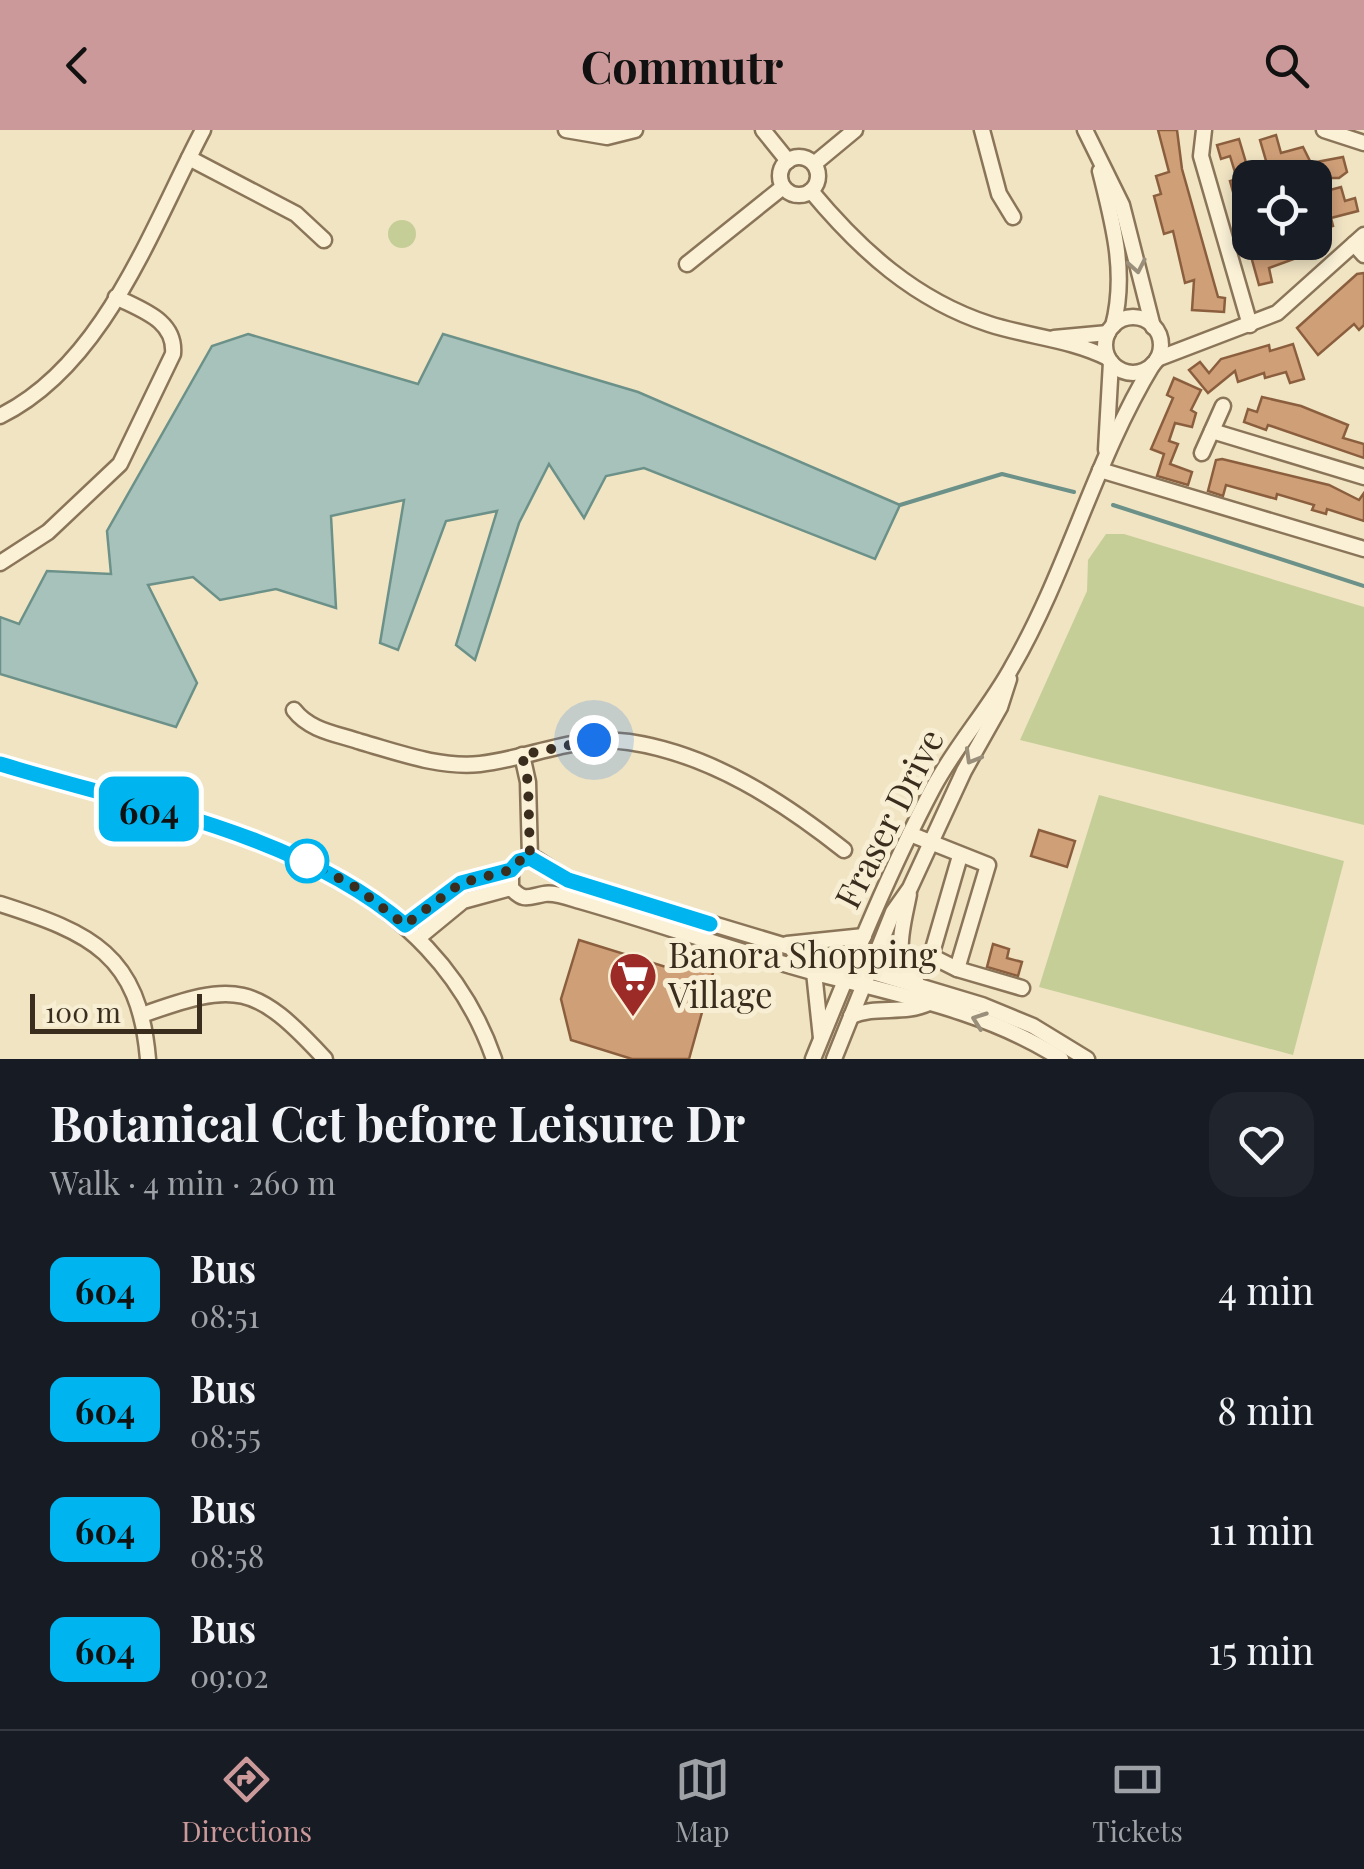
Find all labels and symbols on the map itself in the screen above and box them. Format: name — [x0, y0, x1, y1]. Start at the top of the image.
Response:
one-way arrow — [1126, 257, 1147, 274]
your location — [569, 715, 619, 765]
street label: Fraser Drive — [822, 720, 953, 916]
one-way arrow — [965, 746, 985, 764]
line badge: 604 — [92, 776, 206, 842]
unlabelled marker — [286, 840, 328, 882]
place label: Banora Shopping Village — [667, 930, 938, 1017]
supermarket icon: Banora Shopping Village — [607, 950, 659, 1018]
scale bar — [30, 989, 202, 1034]
one-way arrow — [972, 1011, 989, 1032]

